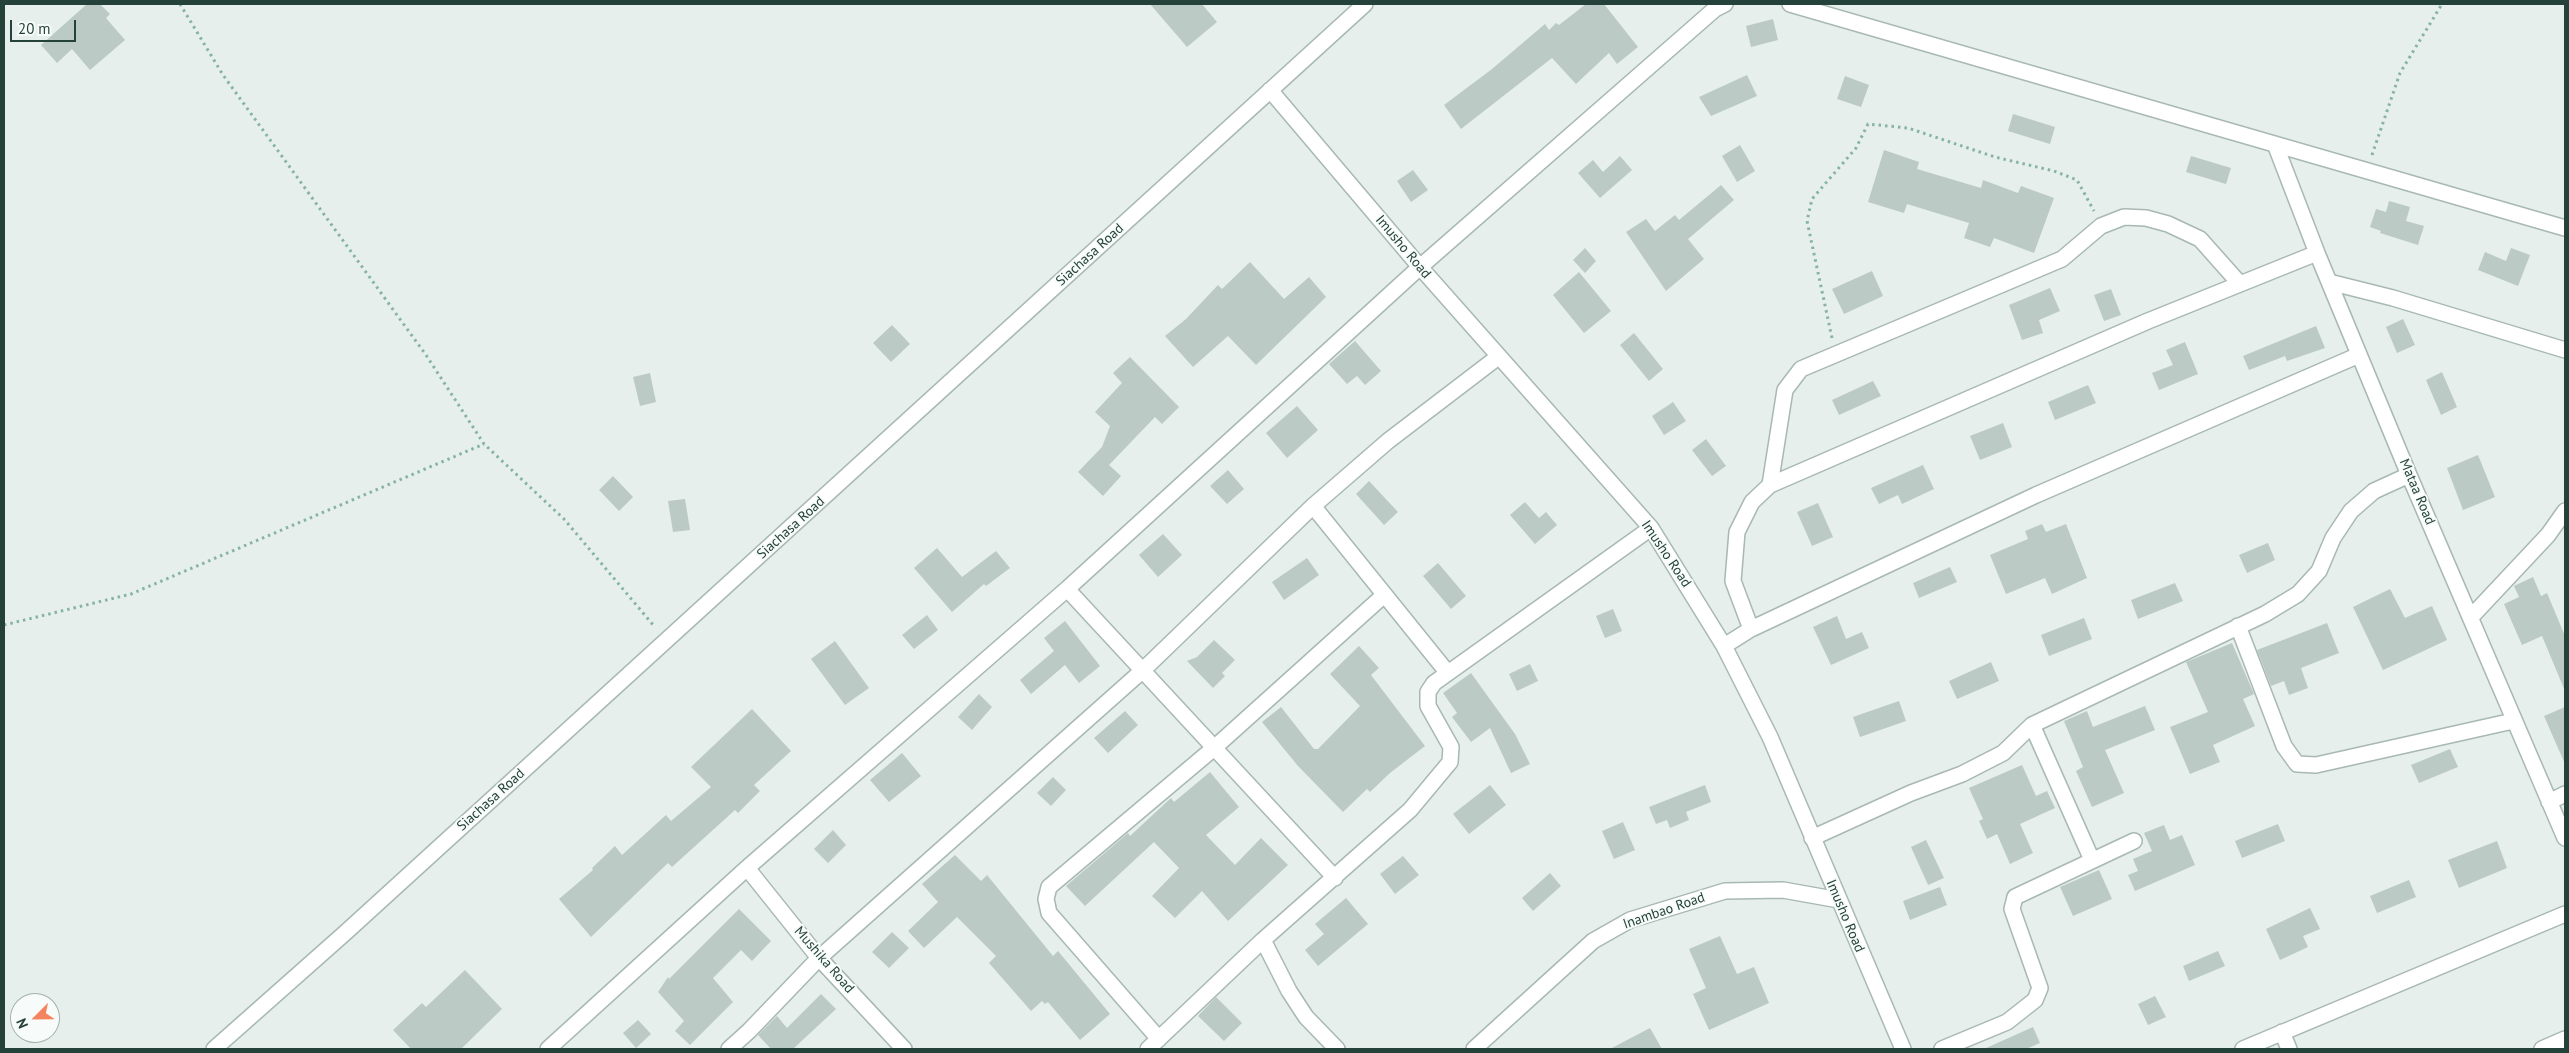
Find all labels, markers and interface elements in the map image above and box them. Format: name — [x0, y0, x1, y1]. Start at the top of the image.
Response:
scale bar — [12, 10, 79, 42]
text: 20 m — [18, 19, 51, 38]
street label: Imusho Road — [1372, 212, 1434, 282]
street label: Siachasa Road — [1053, 220, 1127, 290]
street label: Mataa Road — [2396, 456, 2438, 528]
street label: Siachasa Road — [754, 493, 828, 563]
street label: Imusho Road — [1637, 517, 1695, 591]
street label: Siachasa Road — [454, 765, 528, 835]
street label: Imusho Road — [1822, 877, 1868, 955]
street label: Inambao Road — [1621, 889, 1707, 933]
street label: Mushika Road — [790, 923, 858, 997]
north arrow — [10, 993, 60, 1043]
text: N — [12, 1016, 32, 1031]

